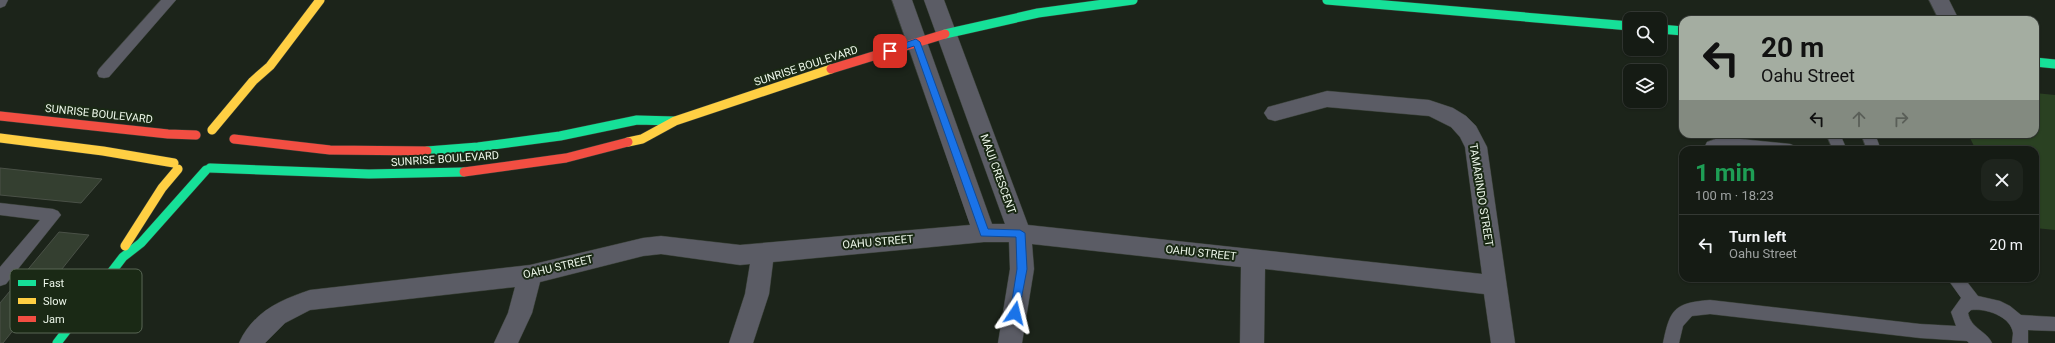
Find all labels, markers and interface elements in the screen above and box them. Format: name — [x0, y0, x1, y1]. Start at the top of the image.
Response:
map controls — [1623, 12, 1667, 108]
button: search — [1623, 12, 1667, 56]
text: 20 m — [1761, 31, 1824, 64]
icon: left — [1695, 32, 1747, 84]
pin — [873, 34, 907, 68]
icon: arrive — [879, 40, 901, 62]
street label: SUNRISE BOULEVARD — [752, 43, 860, 89]
button: layers — [1623, 64, 1667, 108]
text: Oahu Street — [1761, 65, 1855, 86]
street label: SUNRISE BOULEVARD — [44, 102, 154, 126]
icon: left — [1806, 108, 1828, 130]
icon: ahead — [1848, 108, 1870, 130]
icon: right — [1890, 108, 1912, 130]
street label: MAUI CRESCENT — [978, 132, 1019, 216]
street label: TAMARINDO STREET — [1466, 142, 1496, 248]
street label: SUNRISE BOULEVARD — [391, 149, 499, 169]
text: 1 min — [1695, 159, 1755, 187]
button: close — [1981, 159, 2023, 201]
text: 100 m · 18:23 — [1695, 188, 1774, 203]
text: Turn left — [1729, 228, 1786, 246]
street label: OAHU STREET — [842, 232, 915, 252]
icon: left — [1695, 234, 1717, 256]
text: 20 m — [1989, 236, 2023, 254]
street label: OAHU STREET — [1165, 243, 1238, 263]
text: Oahu Street — [1729, 246, 1797, 261]
street label: OAHU STREET — [522, 253, 595, 281]
legend — [10, 269, 142, 333]
text: Fast — [43, 277, 65, 290]
position arrow — [994, 292, 1036, 334]
text: Slow — [43, 295, 67, 308]
text: Jam — [43, 313, 65, 326]

